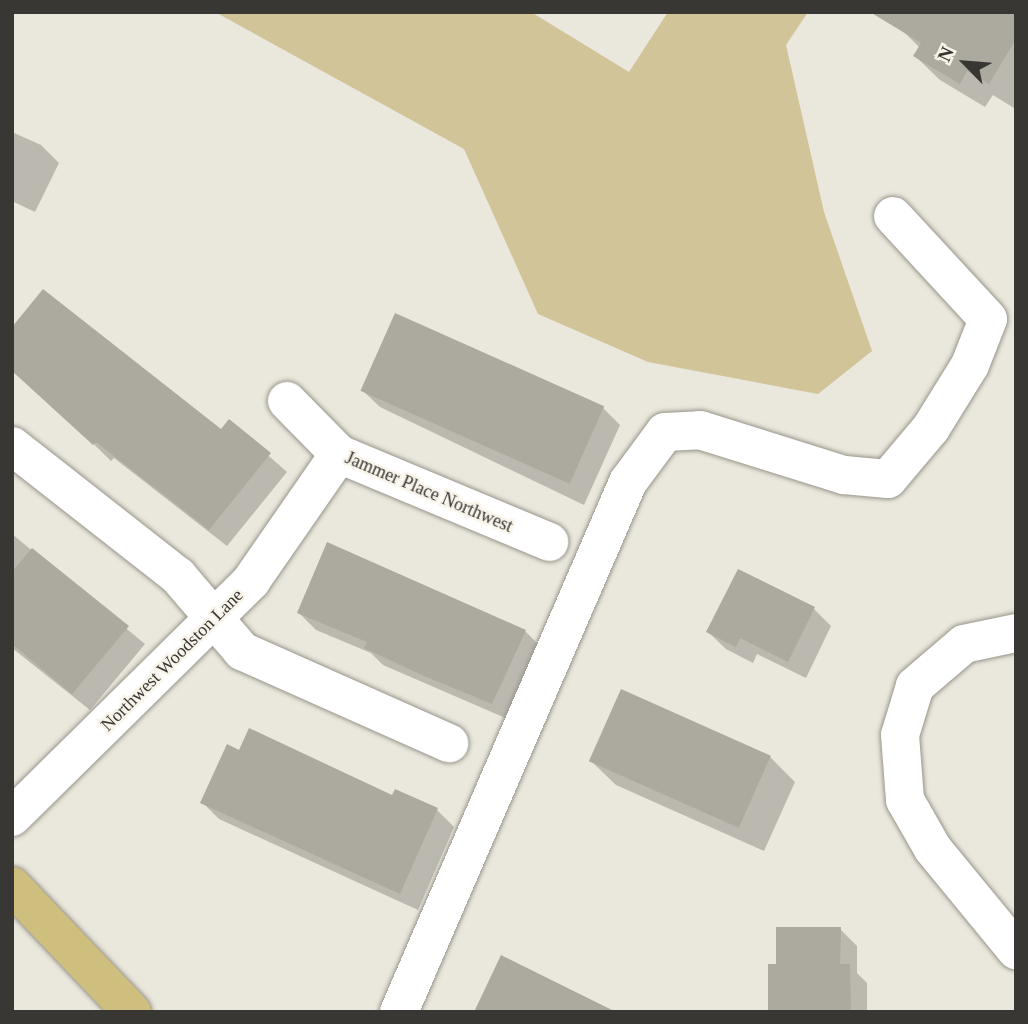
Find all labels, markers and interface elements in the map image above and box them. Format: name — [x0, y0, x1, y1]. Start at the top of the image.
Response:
north arrow — [930, 28, 1000, 98]
text: N — [933, 43, 958, 65]
street label: Jammer Place Northwest — [342, 447, 516, 537]
street label: Northwest Woodston Lane — [96, 584, 248, 736]

